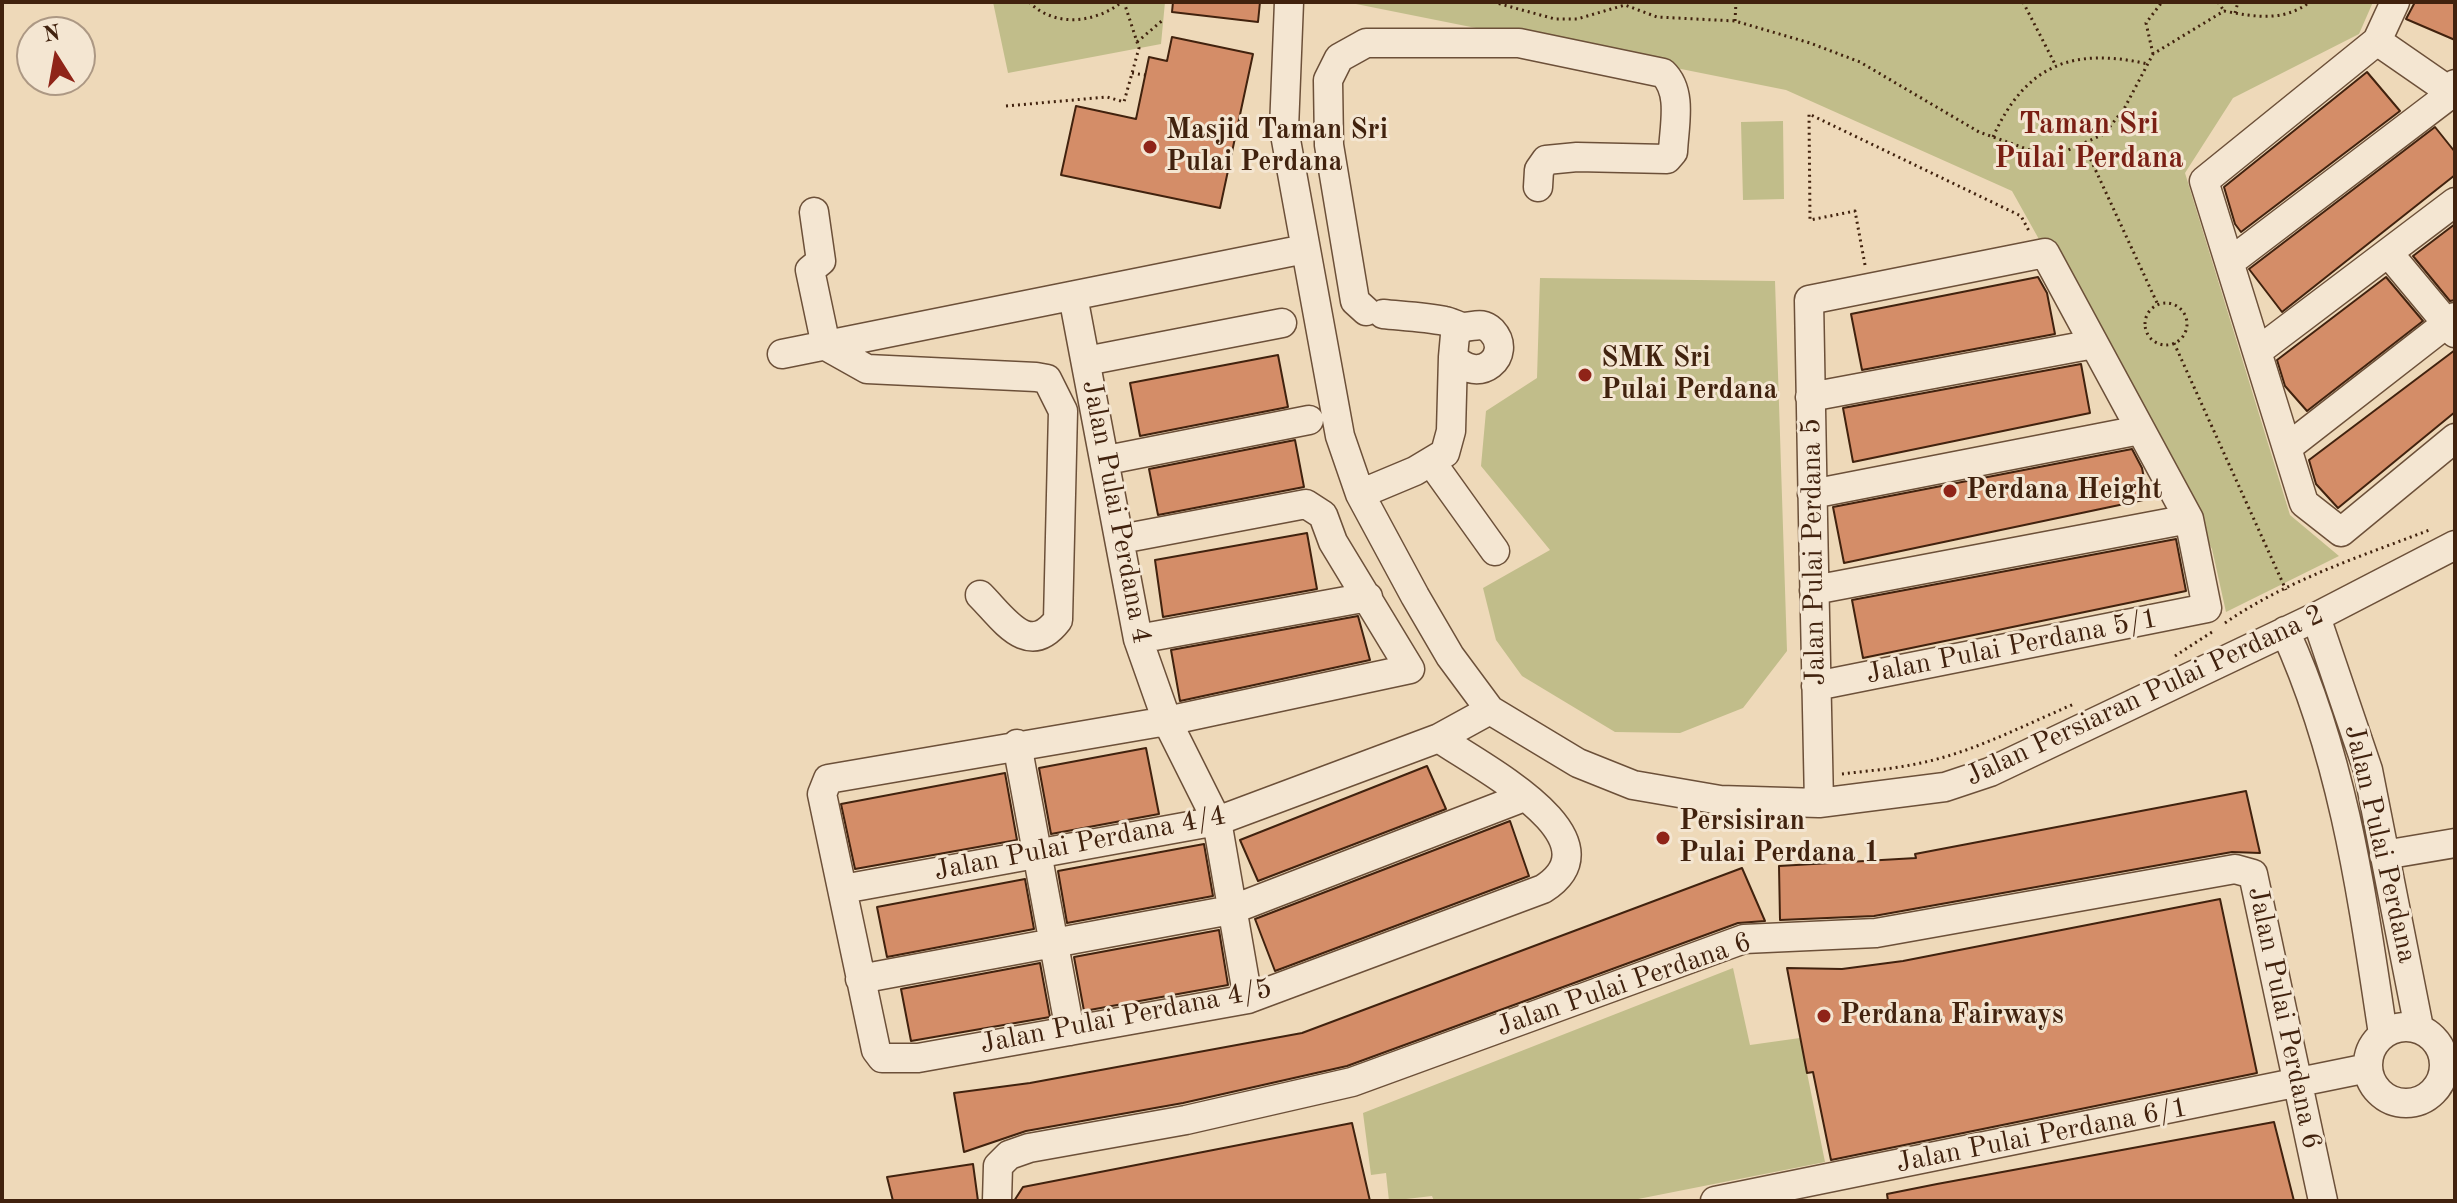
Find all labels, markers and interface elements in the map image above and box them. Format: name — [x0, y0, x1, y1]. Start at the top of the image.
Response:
north arrow — [16, 16, 96, 96]
text: N — [41, 22, 62, 47]
district label: Taman Sri Pulai Perdana — [1994, 107, 2184, 178]
place label: Masjid Taman Sri Pulai Perdana — [1166, 114, 1388, 180]
marker: Masjid Taman Sri Pulai Perdana — [1141, 138, 1159, 156]
place label: SMK Sri Pulai Perdana — [1601, 342, 1778, 408]
marker: SMK Sri Pulai Perdana — [1576, 366, 1594, 384]
street label: Jalan Pulai Perdana 4 — [1074, 377, 1158, 647]
street label: Jalan Pulai Perdana 5 — [1795, 418, 1833, 686]
place label: Perdana Height — [1966, 474, 2162, 508]
marker: Perdana Height — [1941, 482, 1959, 500]
street label: Jalan Persiaran Pulai Perdana 2 — [1961, 598, 2329, 794]
street label: Jalan Pulai Perdana 5/1 — [1863, 602, 2161, 692]
street label: Jalan Pulai Perdana — [2336, 722, 2424, 966]
street label: Jalan Pulai Perdana 4/4 — [931, 799, 1229, 889]
place label: Persisiran Pulai Perdana 1 — [1679, 805, 1880, 871]
marker: Persisiran Pulai Perdana 1 — [1654, 829, 1672, 847]
street label: Jalan Pulai Perdana 6 — [2240, 884, 2328, 1152]
street label: Jalan Pulai Perdana 6 — [1492, 926, 1756, 1044]
street label: Jalan Pulai Perdana 4/5 — [977, 972, 1275, 1062]
place label: Perdana Fairways — [1840, 999, 2064, 1033]
marker: Perdana Fairways — [1815, 1007, 1833, 1025]
street label: Jalan Pulai Perdana 6/1 — [1893, 1091, 2191, 1181]

